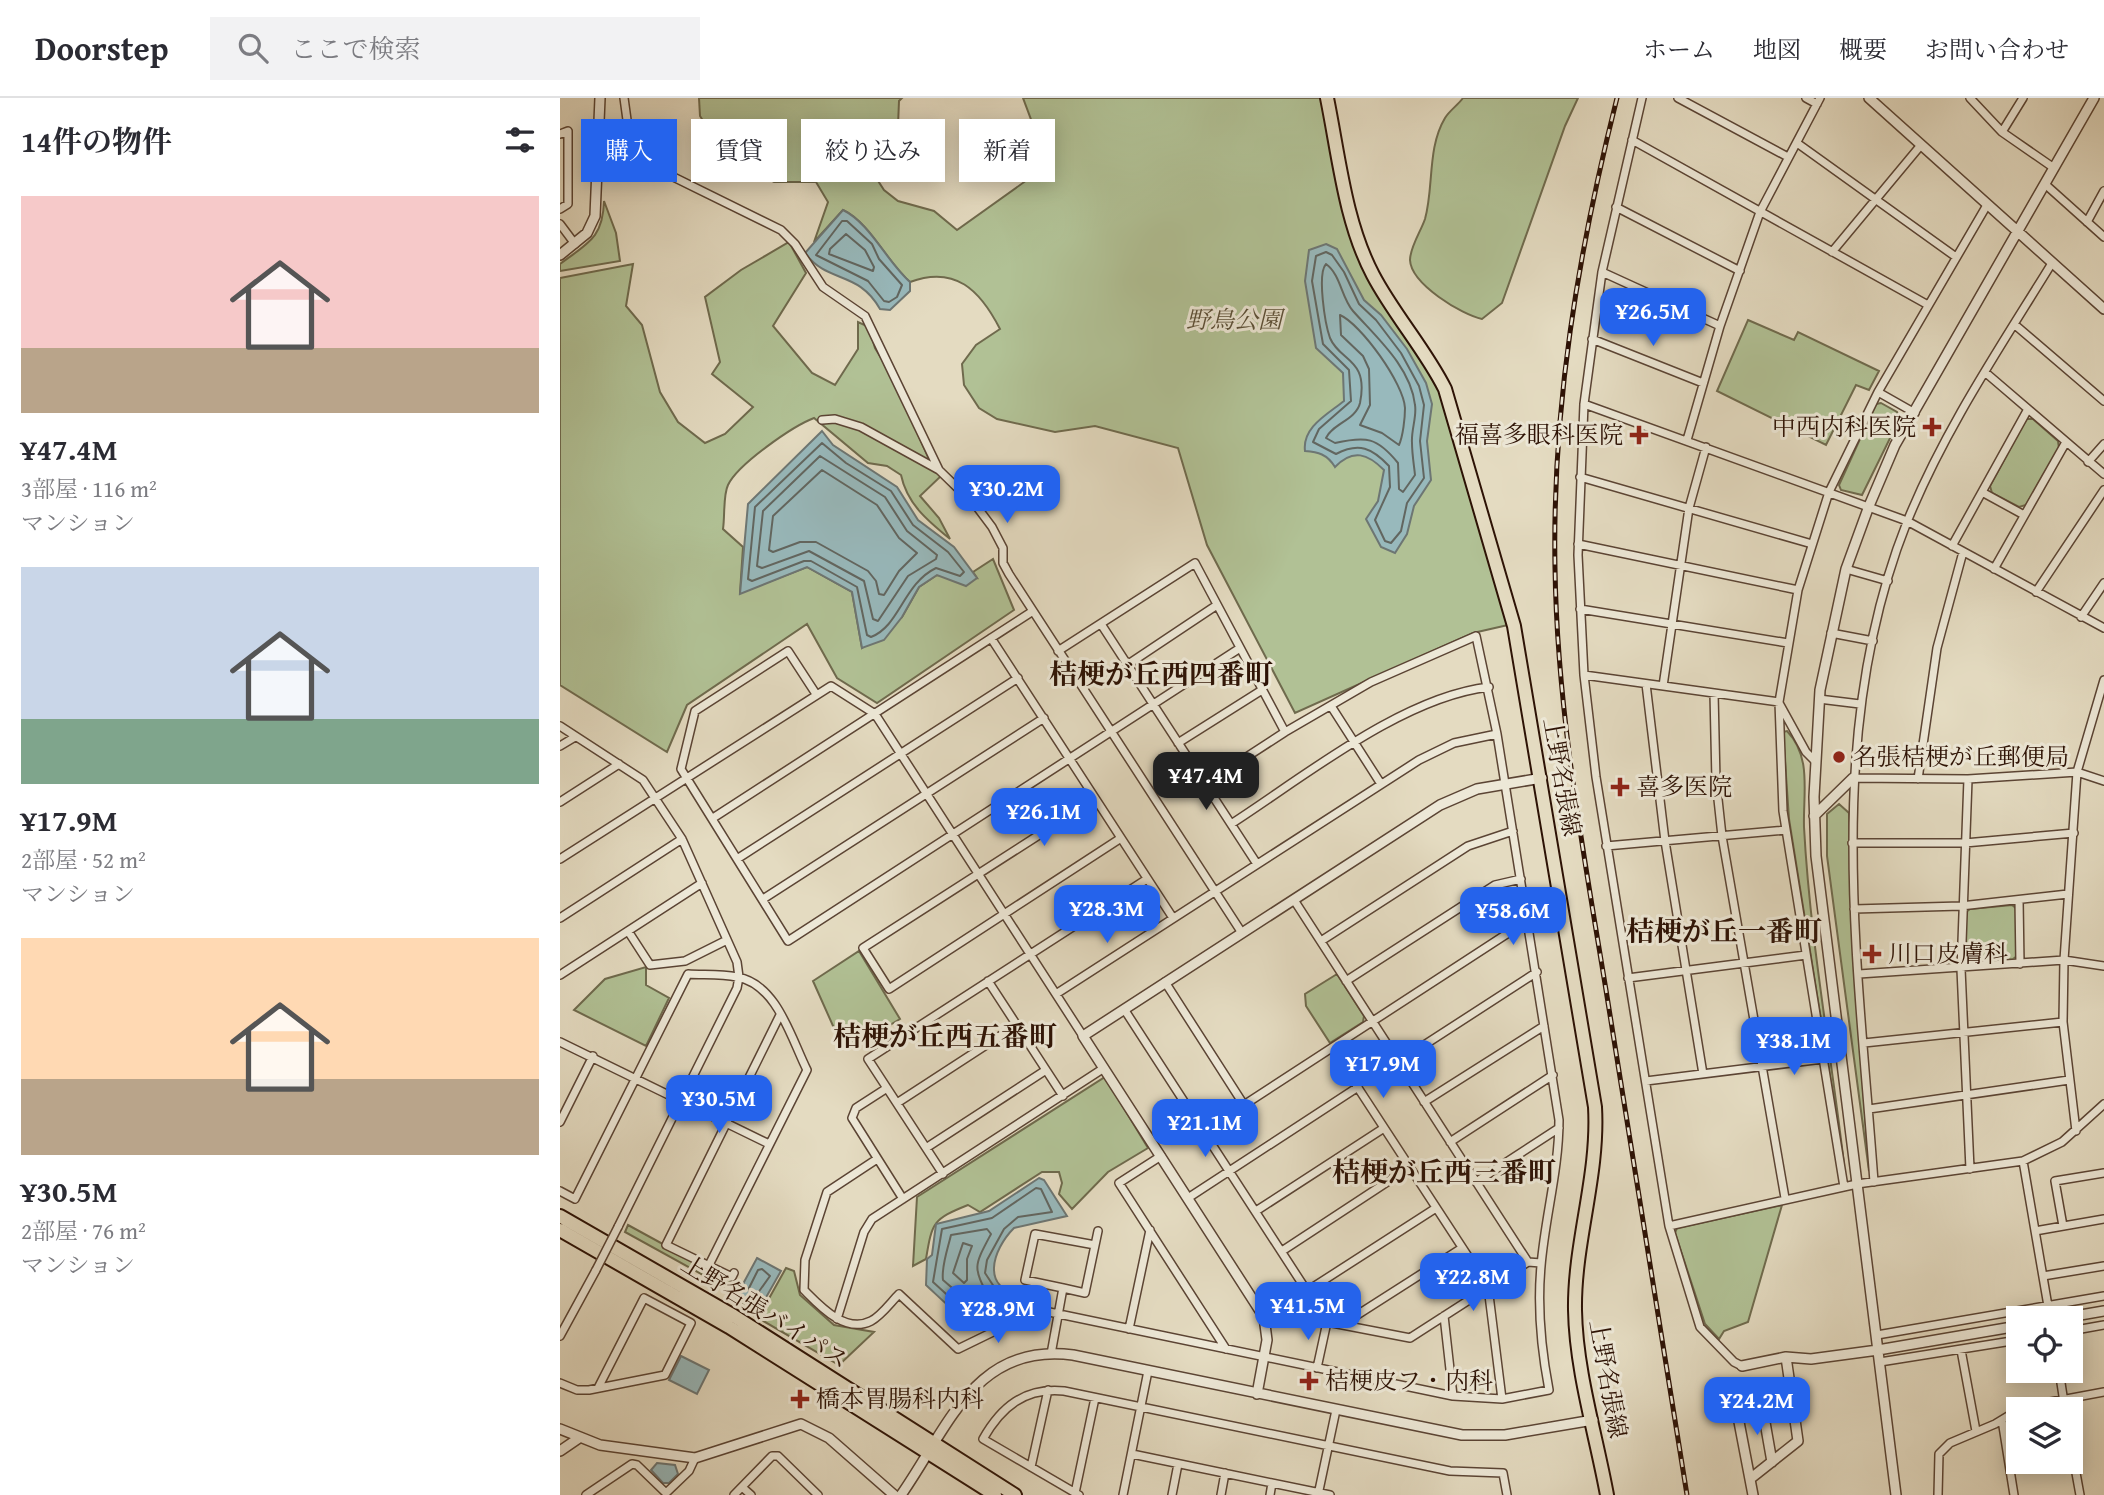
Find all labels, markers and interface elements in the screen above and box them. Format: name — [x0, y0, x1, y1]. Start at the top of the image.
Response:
search box — [210, 17, 700, 80]
text: Doorstep — [35, 24, 168, 72]
icon: search — [234, 29, 272, 67]
text: ここで検索 — [290, 29, 420, 68]
text: ホーム — [1643, 32, 1715, 67]
text: 地図 — [1753, 32, 1801, 67]
text: 概要 — [1839, 32, 1887, 67]
text: お問い合わせ — [1925, 32, 2069, 67]
text: 14件の物件 — [21, 119, 172, 163]
chip: 購入 — [581, 119, 677, 182]
chip: 賃貸 — [691, 119, 787, 182]
chip: 絞り込み — [801, 119, 945, 182]
chip: 新着 — [959, 119, 1055, 182]
icon: filters — [501, 121, 539, 159]
icon: home — [217, 242, 343, 368]
pin: ¥26.5M — [1596, 288, 1710, 348]
text: ¥26.5M — [1616, 294, 1690, 327]
park label: 野鳥公園 — [1186, 302, 1286, 337]
place label: 中西内科医院 — [1772, 409, 1916, 444]
place label: 福喜多眼科医院 — [1455, 417, 1623, 452]
marker: 中西内科医院 — [1922, 417, 1942, 437]
marker: 福喜多眼科医院 — [1629, 425, 1649, 445]
text: ¥47.4M — [21, 427, 117, 471]
pin: ¥30.2M — [950, 466, 1064, 525]
text: ¥30.2M — [970, 471, 1044, 504]
text: 3部屋 · 116 m² — [21, 472, 157, 505]
text: マンション — [21, 506, 135, 539]
icon: home — [217, 613, 343, 739]
district label: 桔梗が丘西四番町 — [1049, 653, 1273, 694]
street label: 上野名張線 — [1535, 715, 1590, 839]
place label: 名張桔梗が丘郵便局 — [1853, 739, 2069, 774]
marker: 名張桔梗が丘郵便局 — [1831, 749, 1847, 765]
pin: ¥47.4M — [1149, 752, 1263, 812]
text: ¥47.4M — [1169, 758, 1243, 791]
place label: 喜多医院 — [1636, 769, 1732, 804]
marker: 喜多医院 — [1610, 777, 1630, 797]
pin: ¥26.1M — [987, 788, 1101, 848]
text: ¥26.1M — [1007, 794, 1081, 827]
text: ¥17.9M — [21, 798, 117, 842]
text: 2部屋 · 52 m² — [21, 843, 146, 876]
text: マンション — [21, 877, 135, 910]
pin: ¥28.3M — [1050, 886, 1164, 945]
pin: ¥58.6M — [1456, 888, 1570, 947]
text: ¥28.3M — [1070, 891, 1144, 924]
text: ¥58.6M — [1476, 893, 1550, 926]
district label: 桔梗が丘一番町 — [1626, 910, 1822, 951]
place label: 川口皮膚科 — [1888, 936, 2008, 971]
marker: 川口皮膚科 — [1862, 944, 1882, 964]
icon: home — [217, 984, 343, 1110]
district label: 桔梗が丘西五番町 — [833, 1015, 1057, 1056]
pin: ¥38.1M — [1737, 1018, 1851, 1077]
text: ¥38.1M — [1757, 1023, 1831, 1056]
pin: ¥17.9M — [1326, 1040, 1440, 1100]
text: ¥17.9M — [1346, 1046, 1420, 1079]
pin: ¥30.5M — [662, 1076, 776, 1135]
text: ¥30.5M — [682, 1081, 756, 1114]
pin: ¥21.1M — [1148, 1100, 1262, 1159]
text: ¥21.1M — [1168, 1105, 1242, 1138]
district label: 桔梗が丘西三番町 — [1332, 1151, 1556, 1192]
text: ¥30.5M — [21, 1169, 117, 1213]
text: 2部屋 · 76 m² — [21, 1214, 146, 1247]
street label: 上野名張バイパス — [675, 1246, 856, 1377]
text: マンション — [21, 1248, 135, 1281]
pin: ¥22.8M — [1416, 1254, 1530, 1313]
text: ¥22.8M — [1436, 1259, 1510, 1292]
pin: ¥41.5M — [1251, 1282, 1365, 1342]
pin: ¥28.9M — [941, 1286, 1055, 1345]
text: ¥41.5M — [1271, 1288, 1345, 1321]
text: ¥28.9M — [961, 1291, 1035, 1324]
map controls — [2006, 1306, 2083, 1474]
button: locate — [2006, 1306, 2083, 1383]
street label: 上野名張線 — [1581, 1317, 1636, 1441]
place label: 桔梗皮フ・内科 — [1325, 1363, 1493, 1398]
marker: 桔梗皮フ・内科 — [1299, 1371, 1319, 1391]
pin: ¥24.2M — [1700, 1378, 1814, 1437]
place label: 橋本胃腸科内科 — [816, 1381, 984, 1416]
text: ¥24.2M — [1720, 1383, 1794, 1416]
marker: 橋本胃腸科内科 — [790, 1389, 810, 1409]
button: layers — [2006, 1397, 2083, 1474]

